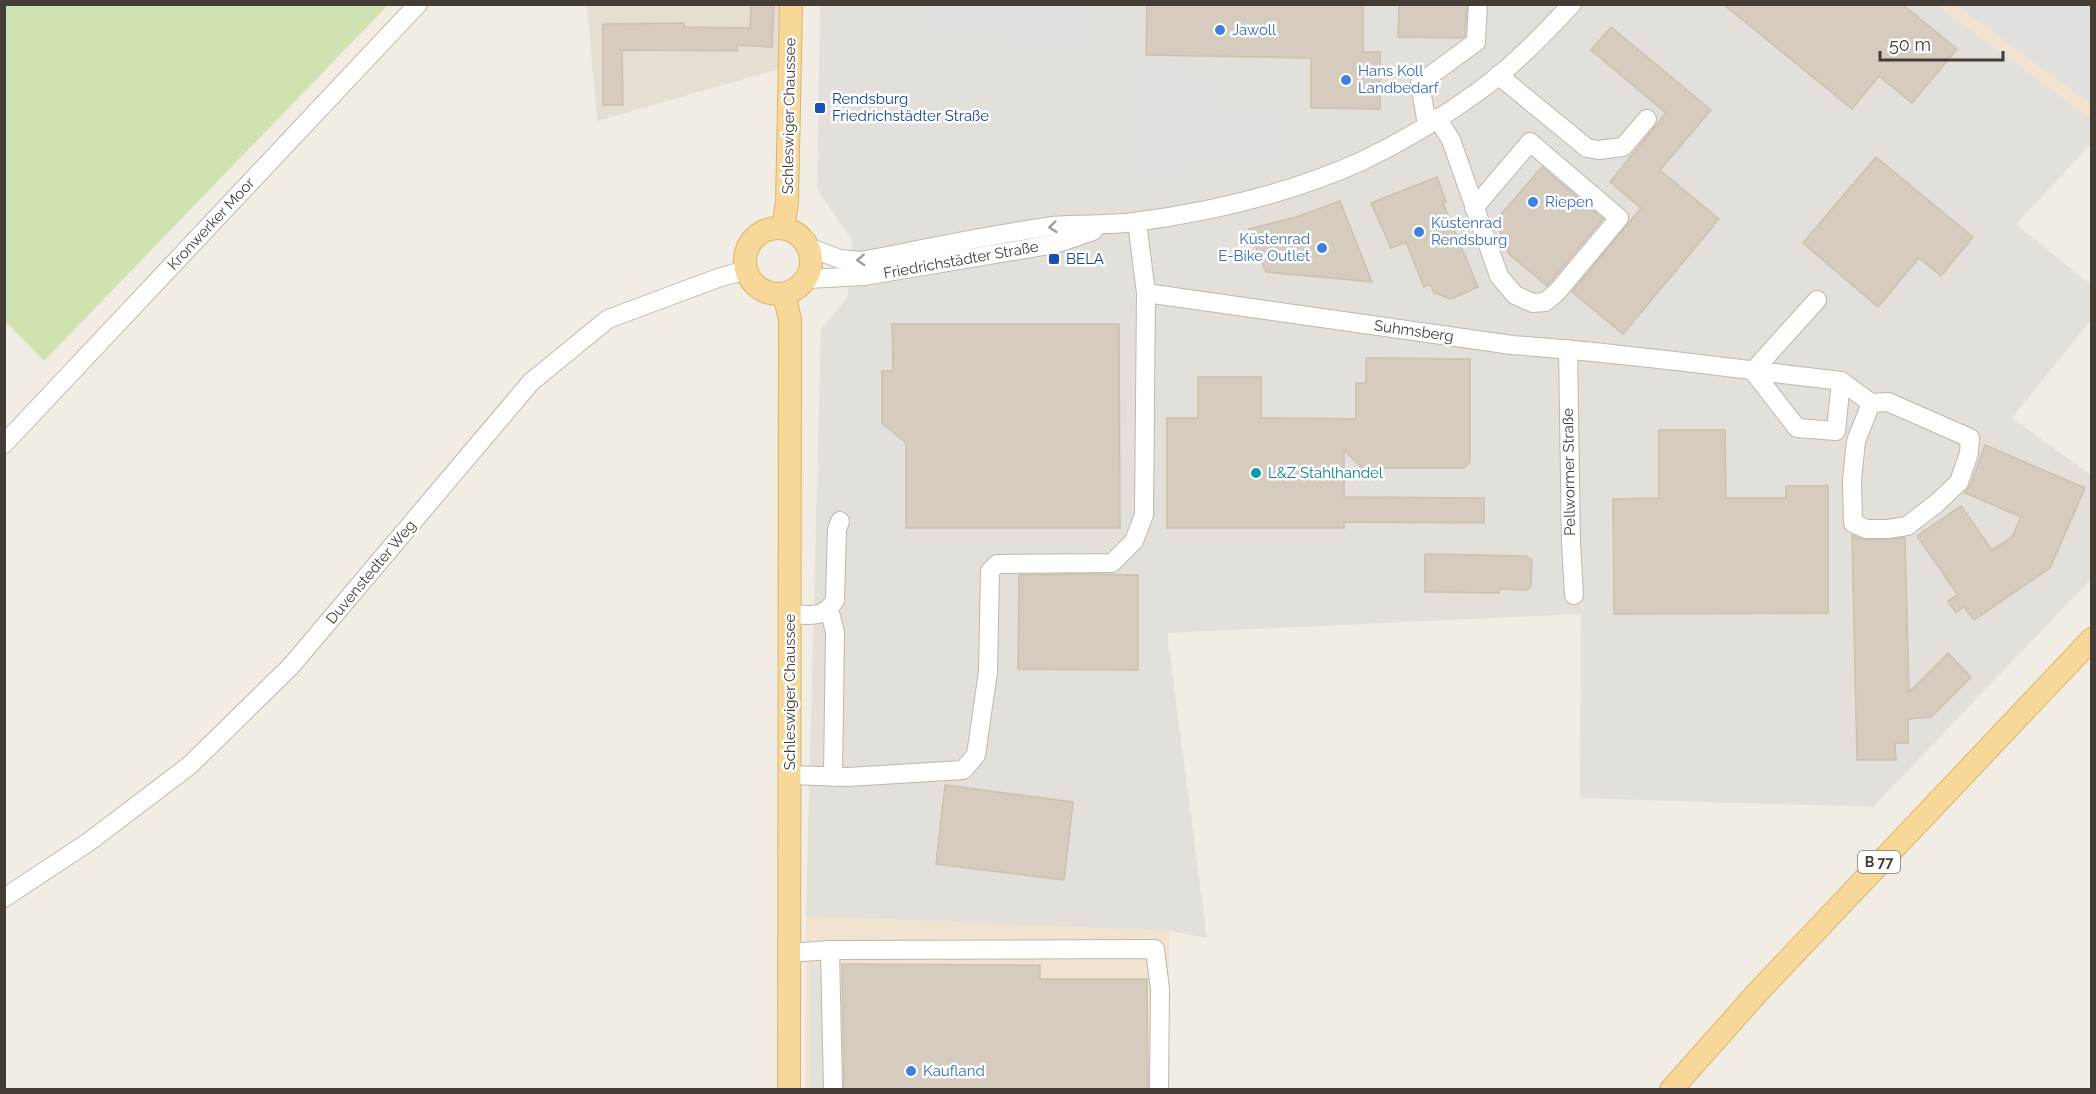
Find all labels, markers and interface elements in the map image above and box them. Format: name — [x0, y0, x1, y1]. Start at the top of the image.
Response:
place label: Jawoll — [1232, 21, 1277, 39]
marker: Jawoll — [1213, 23, 1227, 37]
scale bar — [1880, 24, 2003, 62]
text: 50 m — [1889, 34, 1931, 55]
street label: Schleswiger Chaussee — [779, 37, 799, 194]
place label: Hans Koll Landbedarf — [1358, 62, 1440, 97]
marker: Hans Koll Landbedarf — [1339, 73, 1353, 87]
place label: Rendsburg Friedrichstädter Straße — [832, 90, 989, 125]
marker: Rendsburg Friedrichstädter Straße — [813, 101, 827, 115]
street label: Kronwerker Moor — [164, 174, 259, 274]
place label: Riepen — [1545, 193, 1594, 211]
marker: Riepen — [1526, 195, 1540, 209]
place label: Küstenrad Rendsburg — [1431, 214, 1507, 249]
one-way arrow — [1049, 220, 1058, 233]
marker: Küstenrad Rendsburg — [1412, 225, 1426, 239]
place label: Küstenrad E-Bike Outlet — [1218, 230, 1310, 265]
street label: Friedrichstädter Straße — [882, 237, 1040, 283]
marker: Küstenrad E-Bike Outlet — [1315, 241, 1329, 255]
place label: BELA — [1066, 250, 1104, 268]
marker: BELA — [1047, 252, 1061, 266]
one-way arrow — [857, 253, 866, 266]
street label: Suhmsberg — [1373, 317, 1455, 345]
street label: Pellwormer Straße — [1559, 408, 1579, 536]
place label: L&Z Stahlhandel — [1268, 464, 1384, 482]
marker: L&Z Stahlhandel — [1249, 466, 1263, 480]
street label: Duvenstedter Weg — [322, 516, 420, 628]
street label: Schleswiger Chaussee — [781, 614, 799, 770]
road number: B 77 — [1858, 851, 1900, 873]
place label: Kaufland — [923, 1062, 985, 1080]
marker: Kaufland — [904, 1064, 918, 1078]

